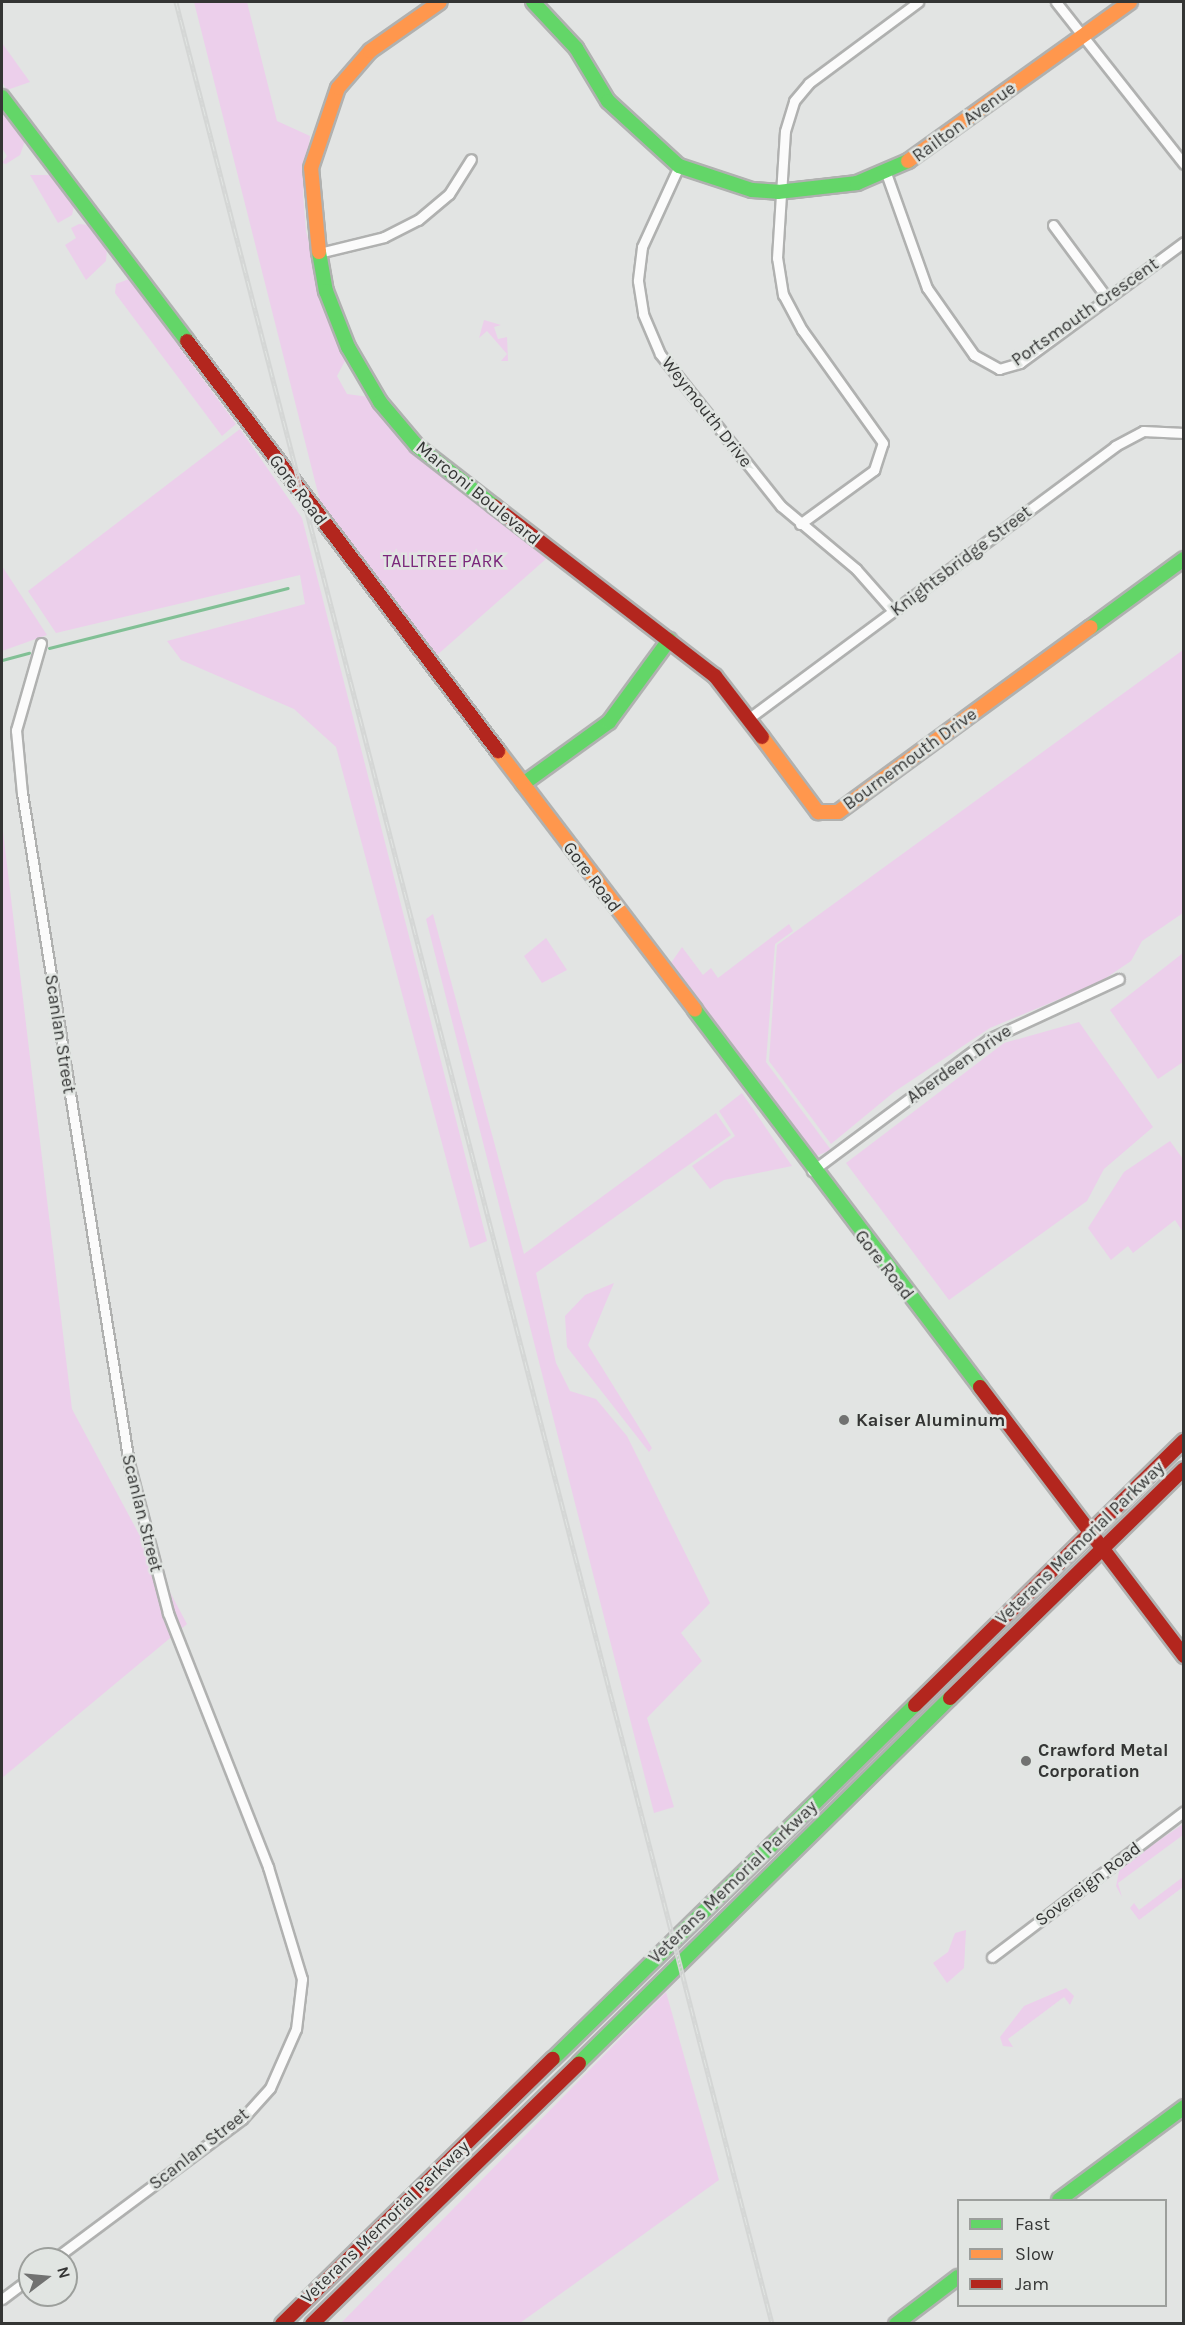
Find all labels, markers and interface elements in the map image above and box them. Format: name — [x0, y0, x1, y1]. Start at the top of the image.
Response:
street label: Railton Avenue — [908, 77, 1020, 167]
street label: Portsmouth Crescent — [1007, 253, 1163, 371]
street label: Weymouth Drive — [657, 352, 757, 472]
street label: Marconi Boulevard — [412, 436, 544, 550]
street label: Gore Road — [264, 450, 332, 530]
street label: Knightsbridge Street — [886, 501, 1036, 621]
park label: TALLTREE PARK — [383, 550, 503, 572]
street label: Bournemouth Drive — [839, 703, 981, 815]
street label: Gore Road — [558, 837, 626, 917]
street label: Scanlan Street — [40, 973, 80, 1095]
street label: Aberdeen Drive — [902, 1020, 1016, 1108]
street label: Gore Road — [850, 1226, 918, 1304]
place label: Kaiser Aluminum — [856, 1409, 1005, 1431]
marker: Kaiser Aluminum — [837, 1413, 851, 1427]
street label: Scanlan Street — [117, 1452, 167, 1574]
street label: Veterans Memorial Parkway — [991, 1457, 1169, 1629]
place label: Crawford Metal Corporation — [1038, 1740, 1169, 1782]
marker: Crawford Metal Corporation — [1019, 1754, 1033, 1768]
street label: Veterans Memorial Parkway — [644, 1796, 822, 1968]
street label: Sovereign Road — [1031, 1837, 1145, 1931]
street label: Scanlan Street — [145, 2103, 253, 2195]
street label: Veterans Memorial Parkway — [296, 2136, 474, 2308]
legend — [957, 2199, 1167, 2307]
text: Fast — [1015, 2213, 1050, 2235]
text: Slow — [1015, 2243, 1054, 2265]
north arrow — [18, 2247, 78, 2307]
text: N — [53, 2264, 75, 2281]
text: Jam — [1015, 2273, 1049, 2295]

